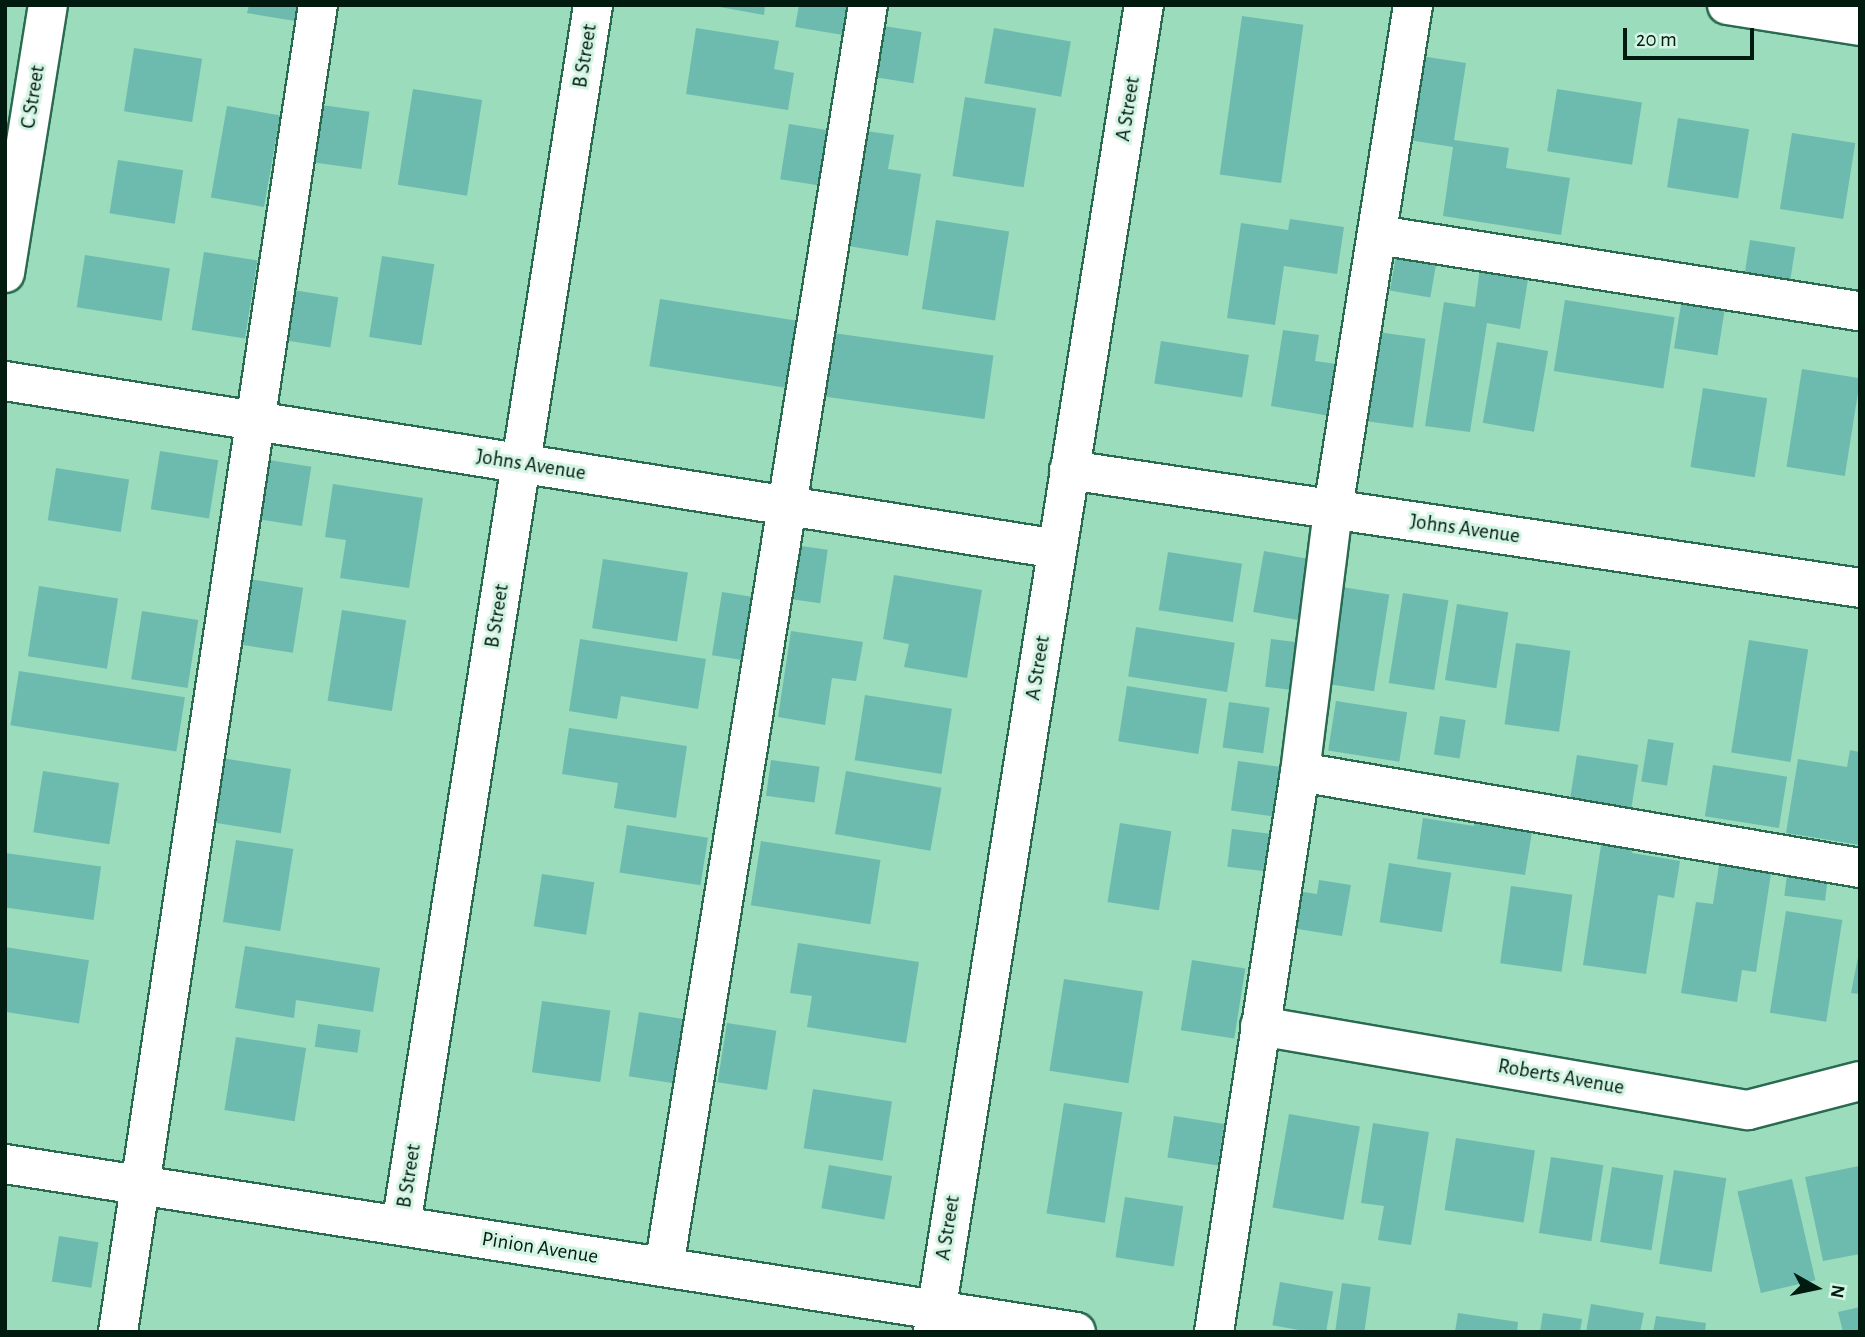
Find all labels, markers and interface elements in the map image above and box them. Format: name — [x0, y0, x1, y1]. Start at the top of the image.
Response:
scale bar — [1627, 14, 1758, 58]
street label: B Street — [568, 22, 602, 90]
text: 20 m — [1636, 29, 1677, 50]
street label: C Street — [16, 64, 50, 130]
street label: A Street — [1110, 75, 1146, 143]
street label: Johns Avenue — [475, 444, 587, 486]
street label: Johns Avenue — [1409, 509, 1521, 549]
street label: B Street — [480, 582, 514, 650]
street label: A Street — [1020, 634, 1056, 702]
street label: Roberts Avenue — [1496, 1054, 1626, 1100]
street label: B Street — [392, 1142, 426, 1210]
street label: A Street — [930, 1194, 966, 1262]
street label: Pinion Avenue — [480, 1226, 600, 1270]
north arrow — [1781, 1253, 1851, 1323]
text: N — [1827, 1283, 1848, 1299]

